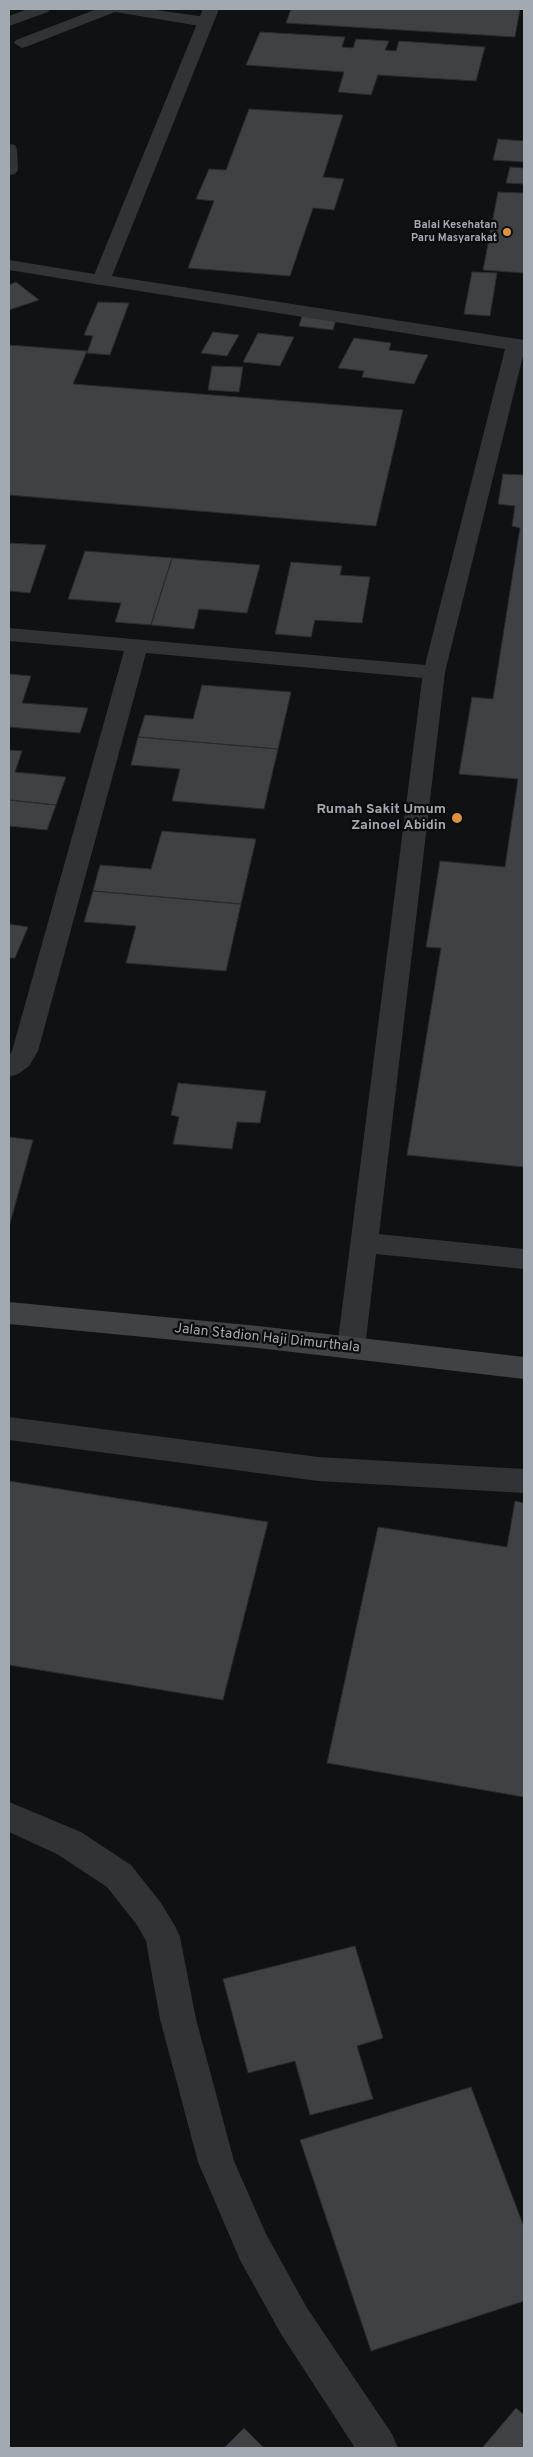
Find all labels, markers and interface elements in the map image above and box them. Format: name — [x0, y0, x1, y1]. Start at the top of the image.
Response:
place label: Balai Kesehatan Paru Masyarakat — [411, 219, 497, 245]
marker: Balai Kesehatan Paru Masyarakat — [501, 226, 513, 238]
place label: Rumah Sakit Umum Zainoel Abidin — [316, 802, 446, 834]
marker: Rumah Sakit Umum Zainoel Abidin — [450, 811, 464, 825]
street label: Jalan Stadion Haji Dimurthala — [174, 1321, 360, 1357]

